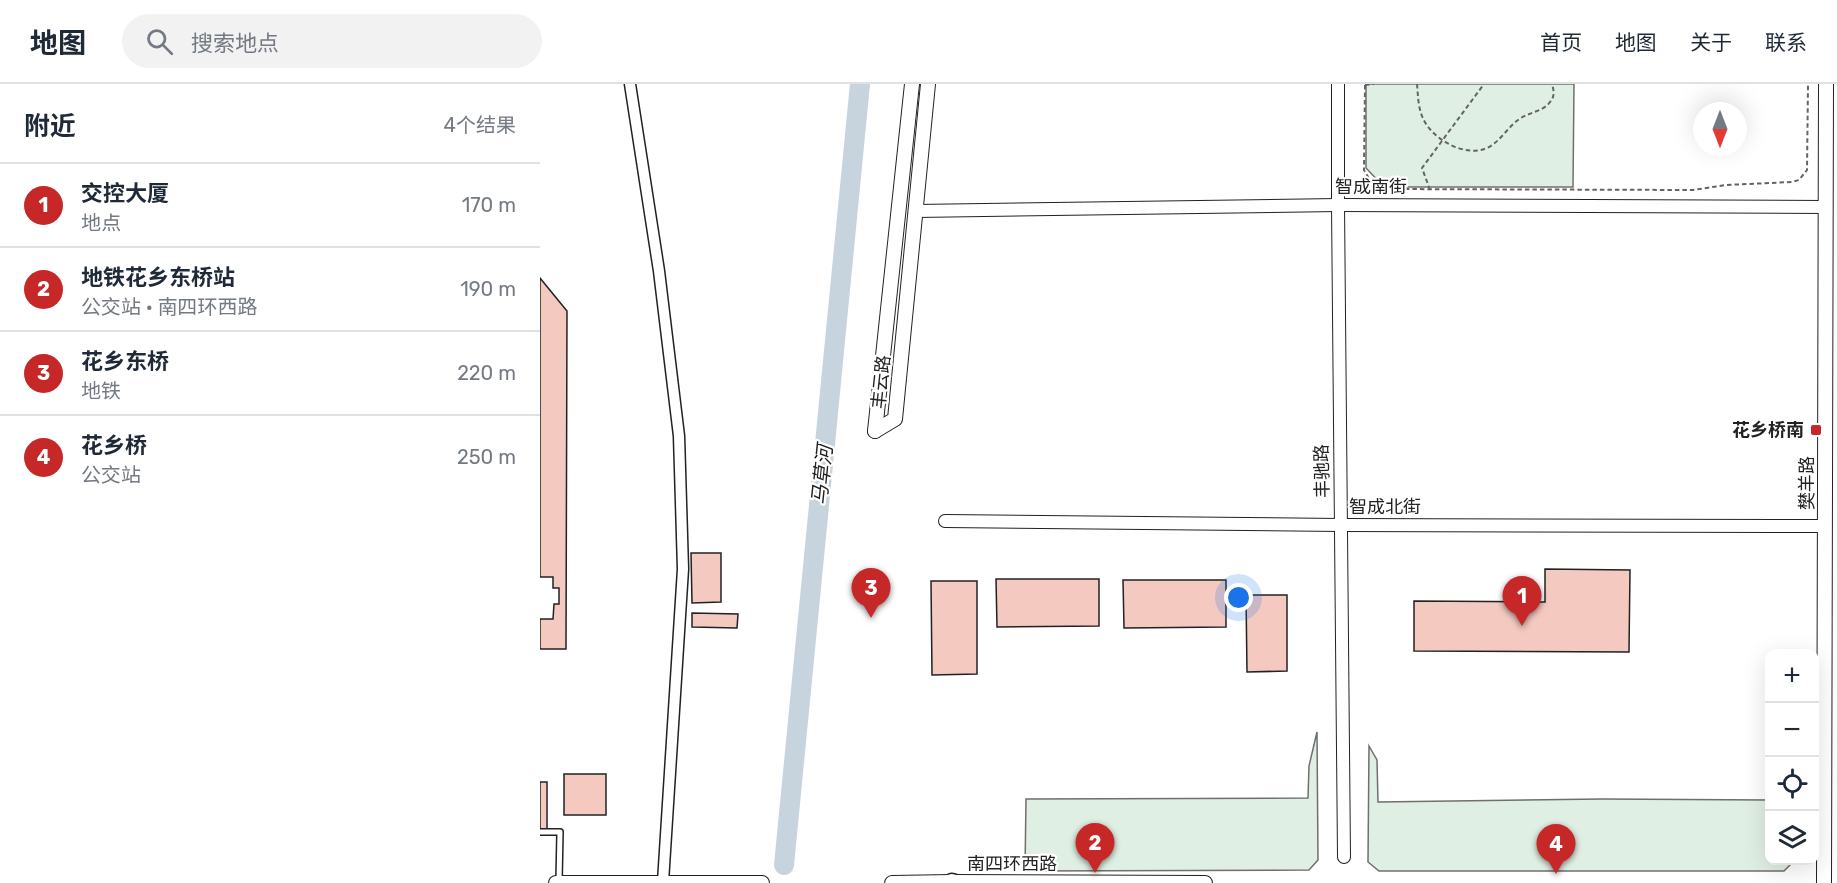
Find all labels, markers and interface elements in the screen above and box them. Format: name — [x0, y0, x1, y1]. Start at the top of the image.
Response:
search box — [122, 14, 542, 68]
icon: search — [143, 25, 176, 58]
text: 地图 — [30, 27, 86, 60]
text: 搜索地点 — [191, 30, 279, 57]
text: 首页 — [1540, 30, 1582, 55]
text: 地图 — [1615, 30, 1657, 55]
text: 关于 — [1690, 30, 1732, 55]
text: 联系 — [1765, 30, 1807, 55]
north arrow — [1693, 102, 1747, 156]
text: 附近 — [24, 111, 76, 142]
text: 4个结果 — [444, 113, 516, 137]
street label: 智成南街 — [1335, 176, 1407, 198]
text: 交控大厦 — [81, 180, 169, 207]
text: 1 — [39, 193, 48, 217]
text: 170 m — [462, 193, 516, 217]
text: 地点 — [81, 211, 121, 235]
text: 地铁花乡东桥站 — [81, 264, 235, 291]
text: 2 — [37, 277, 50, 301]
text: 190 m — [460, 277, 516, 301]
text: 公交站 · 南四环西路 — [81, 295, 257, 319]
text: 花乡东桥 — [81, 348, 169, 375]
street label: 丰云路 — [867, 354, 895, 410]
text: 3 — [37, 361, 50, 385]
text: 220 m — [457, 361, 516, 385]
text: 地铁 — [81, 379, 121, 403]
place label: 花乡桥南 — [1732, 419, 1804, 441]
marker: 花乡桥南 — [1809, 423, 1823, 437]
text: 花乡桥 — [81, 432, 147, 459]
water label: 马草河 — [807, 440, 837, 506]
street label: 丰驰路 — [1311, 444, 1333, 498]
text: 4 — [37, 445, 50, 469]
text: 250 m — [457, 445, 516, 469]
street label: 樊羊路 — [1796, 456, 1818, 510]
text: 公交站 — [81, 463, 141, 487]
street label: 智成北街 — [1349, 496, 1421, 518]
pin: 3 — [852, 568, 890, 618]
pin: 1 — [1502, 576, 1542, 626]
your location — [1224, 583, 1253, 612]
map controls — [1765, 649, 1819, 865]
button: + — [1765, 649, 1819, 703]
button: − — [1765, 703, 1819, 757]
button: locate — [1765, 757, 1819, 811]
button: layers — [1765, 811, 1819, 865]
pin: 2 — [1076, 824, 1114, 873]
pin: 4 — [1536, 824, 1576, 874]
street label: 南四环西路 — [967, 853, 1057, 875]

